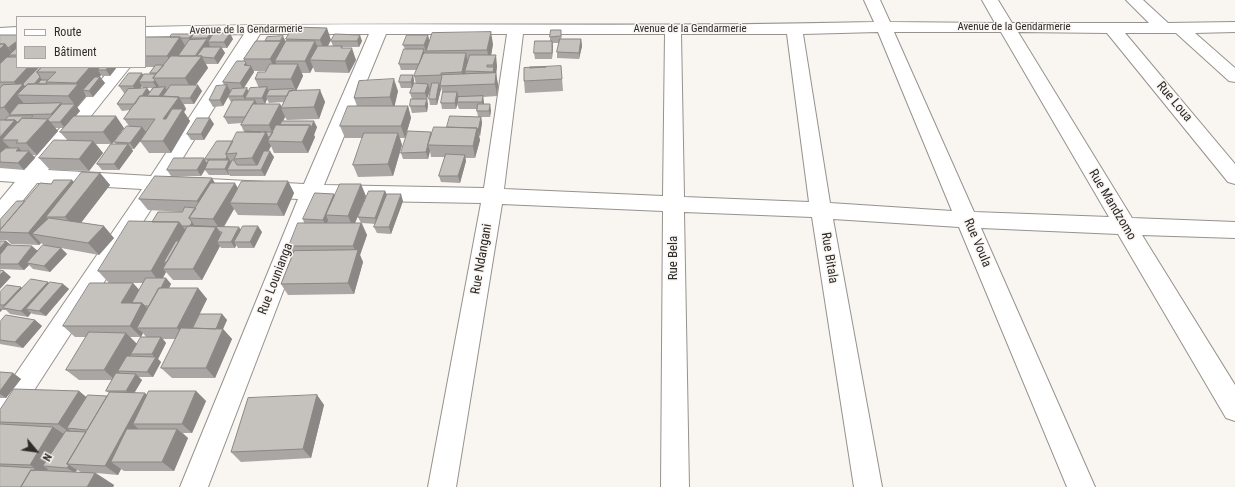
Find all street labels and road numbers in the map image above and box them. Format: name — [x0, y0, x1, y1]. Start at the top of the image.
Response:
street label: Avenue de la Gendarmerie — [957, 20, 1071, 34]
street label: Avenue de la Gendarmerie — [189, 22, 303, 38]
street label: Avenue de la Gendarmerie — [633, 22, 747, 36]
street label: Rue Loua — [1153, 79, 1195, 125]
street label: Rue Mandzomo — [1085, 167, 1139, 243]
street label: Rue Voula — [960, 216, 994, 270]
street label: Rue Ndangani — [468, 223, 496, 295]
street label: Rue Bitala — [817, 231, 841, 285]
street label: Rue Bela — [666, 236, 682, 280]
street label: Rue Lounianga — [255, 241, 297, 317]

